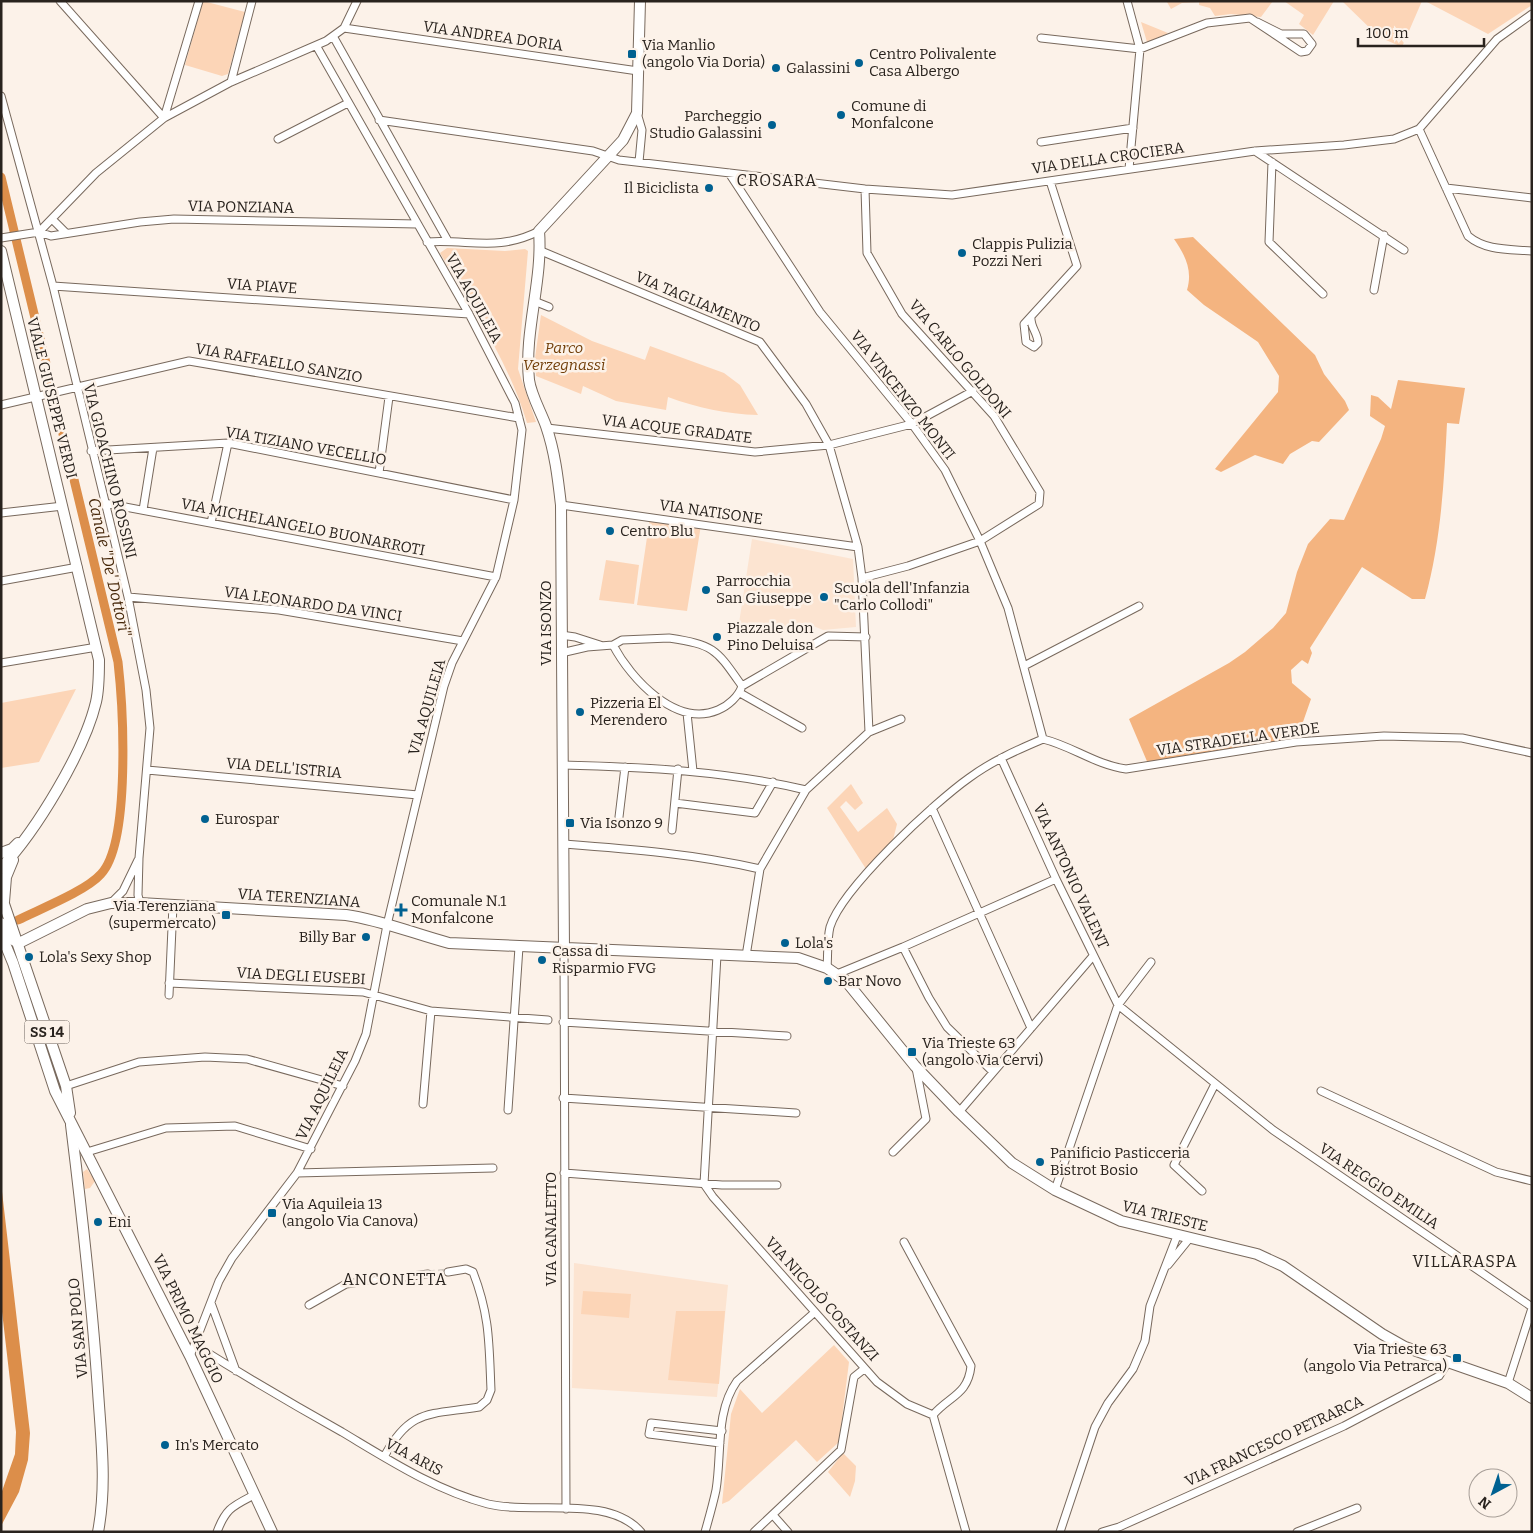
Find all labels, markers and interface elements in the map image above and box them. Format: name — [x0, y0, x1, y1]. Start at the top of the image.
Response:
scale bar — [1358, 15, 1484, 47]
street label: VIA ANDREA DORIA — [422, 17, 565, 55]
text: 100 m — [1366, 24, 1409, 42]
place label: Via Manlio (angolo Via Doria) — [642, 36, 765, 71]
place label: Centro Polivalente Casa Albergo — [869, 45, 996, 80]
marker: Via Manlio (angolo Via Doria) — [626, 48, 638, 60]
marker: Centro Polivalente Casa Albergo — [853, 57, 865, 69]
place label: Galassini — [786, 59, 851, 77]
marker: Galassini — [770, 62, 782, 74]
place label: Comune di Monfalcone — [851, 97, 934, 132]
place label: Parcheggio Studio Galassini — [649, 107, 763, 142]
marker: Comune di Monfalcone — [835, 109, 847, 121]
marker: Parcheggio Studio Galassini — [766, 119, 778, 131]
street label: VIA DELLA CROCIERA — [1031, 138, 1186, 178]
district label: CROSARA — [737, 171, 817, 190]
place label: Il Biciclista — [624, 179, 699, 197]
marker: Il Biciclista — [703, 182, 715, 194]
street label: VIA PONZIANA — [188, 197, 295, 217]
place label: Clappis Pulizia Pozzi Neri — [972, 235, 1073, 270]
marker: Clappis Pulizia Pozzi Neri — [956, 247, 968, 259]
street label: VIA AQUILEIA — [442, 250, 506, 346]
street label: VIA TAGLIAMENTO — [633, 267, 763, 337]
street label: VIA PIAVE — [226, 275, 298, 297]
street label: VIA CARLO GOLDONI — [905, 296, 1015, 422]
street label: VIALE GIUSEPPE VERDI — [23, 315, 81, 481]
street label: VIA VINCENZO MONTI — [847, 327, 959, 463]
street label: VIA RAFFAELLO SANZIO — [194, 339, 364, 387]
park label: Parco Verzegnassi — [523, 339, 605, 374]
street label: VIA GIOACHINO ROSSINI — [80, 382, 140, 560]
street label: VIA ACQUE GRADATE — [601, 411, 753, 447]
street label: VIA TIZIANO VECELLIO — [224, 423, 388, 469]
street label: VIA MICHELANGELO BUONARROTI — [179, 494, 427, 560]
water label: Canale "De' Dottori" — [84, 496, 135, 639]
street label: VIA NATISONE — [658, 496, 764, 528]
place label: Centro Blu — [620, 522, 693, 540]
marker: Centro Blu — [604, 525, 616, 537]
place label: Parrocchia San Giuseppe — [716, 572, 812, 607]
place label: Scuola dell'Infanzia "Carlo Collodi" — [834, 579, 970, 614]
street label: VIA ISONZO — [537, 580, 555, 666]
street label: VIA LEONARDO DA VINCI — [223, 583, 403, 625]
marker: Parrocchia San Giuseppe — [700, 584, 712, 596]
marker: Scuola dell'Infanzia "Carlo Collodi" — [818, 591, 830, 603]
place label: Piazzale don Pino Deluisa — [727, 619, 814, 654]
marker: Piazzale don Pino Deluisa — [711, 631, 723, 643]
street label: VIA AQUILEIA — [405, 656, 449, 757]
place label: Pizzeria El Merendero — [590, 694, 667, 729]
marker: Pizzeria El Merendero — [574, 706, 586, 718]
street label: VIA STRADELLA VERDE — [1155, 719, 1321, 759]
street label: VIA DELL'ISTRIA — [225, 754, 343, 782]
street label: VIA ANTONIO VALENT — [1029, 800, 1113, 952]
place label: Eurospar — [215, 810, 280, 828]
marker: Eurospar — [199, 813, 211, 825]
place label: Via Isonzo 9 — [580, 814, 663, 832]
marker: Via Isonzo 9 — [564, 817, 576, 829]
street label: VIA TERENZIANA — [237, 885, 361, 911]
place label: Comunale N.1 Monfalcone — [411, 892, 506, 927]
place label: Via Terenziana (supermercato) — [108, 897, 216, 932]
marker: Comunale N.1 Monfalcone — [395, 904, 407, 916]
marker: Via Terenziana (supermercato) — [220, 909, 232, 921]
place label: Billy Bar — [299, 928, 356, 946]
marker: Billy Bar — [360, 931, 372, 943]
place label: Lola's — [795, 934, 833, 952]
marker: Lola's — [779, 937, 791, 949]
place label: Cassa di Risparmio FVG — [552, 942, 656, 977]
place label: Lola's Sexy Shop — [39, 948, 152, 966]
marker: Lola's Sexy Shop — [23, 951, 35, 963]
marker: Cassa di Risparmio FVG — [536, 954, 548, 966]
street label: VIA DEGLI EUSEBI — [236, 964, 366, 988]
place label: Bar Novo — [838, 972, 901, 990]
marker: Bar Novo — [822, 975, 834, 987]
road number: SS 14 — [24, 1020, 70, 1044]
place label: Via Trieste 63 (angolo Via Cervi) — [922, 1034, 1043, 1069]
street label: VIA AQUILEIA — [292, 1045, 352, 1143]
marker: Via Trieste 63 (angolo Via Cervi) — [906, 1046, 918, 1058]
street label: VIA REGGIO EMILIA — [1316, 1139, 1443, 1233]
place label: Panificio Pasticceria Bistrot Bosio — [1050, 1144, 1190, 1179]
marker: Panificio Pasticceria Bistrot Bosio — [1034, 1156, 1046, 1168]
street label: VIA CANALETTO — [542, 1172, 560, 1286]
place label: Via Aquileia 13 (angolo Via Canova) — [282, 1195, 418, 1230]
street label: VIA TRIESTE — [1120, 1197, 1210, 1235]
marker: Via Aquileia 13 (angolo Via Canova) — [266, 1207, 278, 1219]
place label: Eni — [108, 1213, 132, 1231]
marker: Eni — [92, 1216, 104, 1228]
street label: VIA NICOLÒ COSTANZI — [762, 1233, 882, 1365]
street label: VIA PRIMO MAGGIO — [149, 1251, 227, 1387]
district label: VILLARASPA — [1412, 1252, 1518, 1271]
district label: ANCONETTA — [343, 1270, 447, 1289]
street label: VIA SAN POLO — [65, 1277, 91, 1379]
place label: Via Trieste 63 (angolo Via Petrarca) — [1304, 1340, 1447, 1375]
marker: Via Trieste 63 (angolo Via Petrarca) — [1451, 1352, 1463, 1364]
street label: VIA FRANCESCO PETRARCA — [1182, 1392, 1366, 1490]
street label: VIA ARIS — [382, 1434, 446, 1480]
place label: In's Mercato — [175, 1436, 259, 1454]
marker: In's Mercato — [159, 1439, 171, 1451]
north arrow — [1468, 1468, 1518, 1518]
text: N — [1475, 1492, 1495, 1513]

